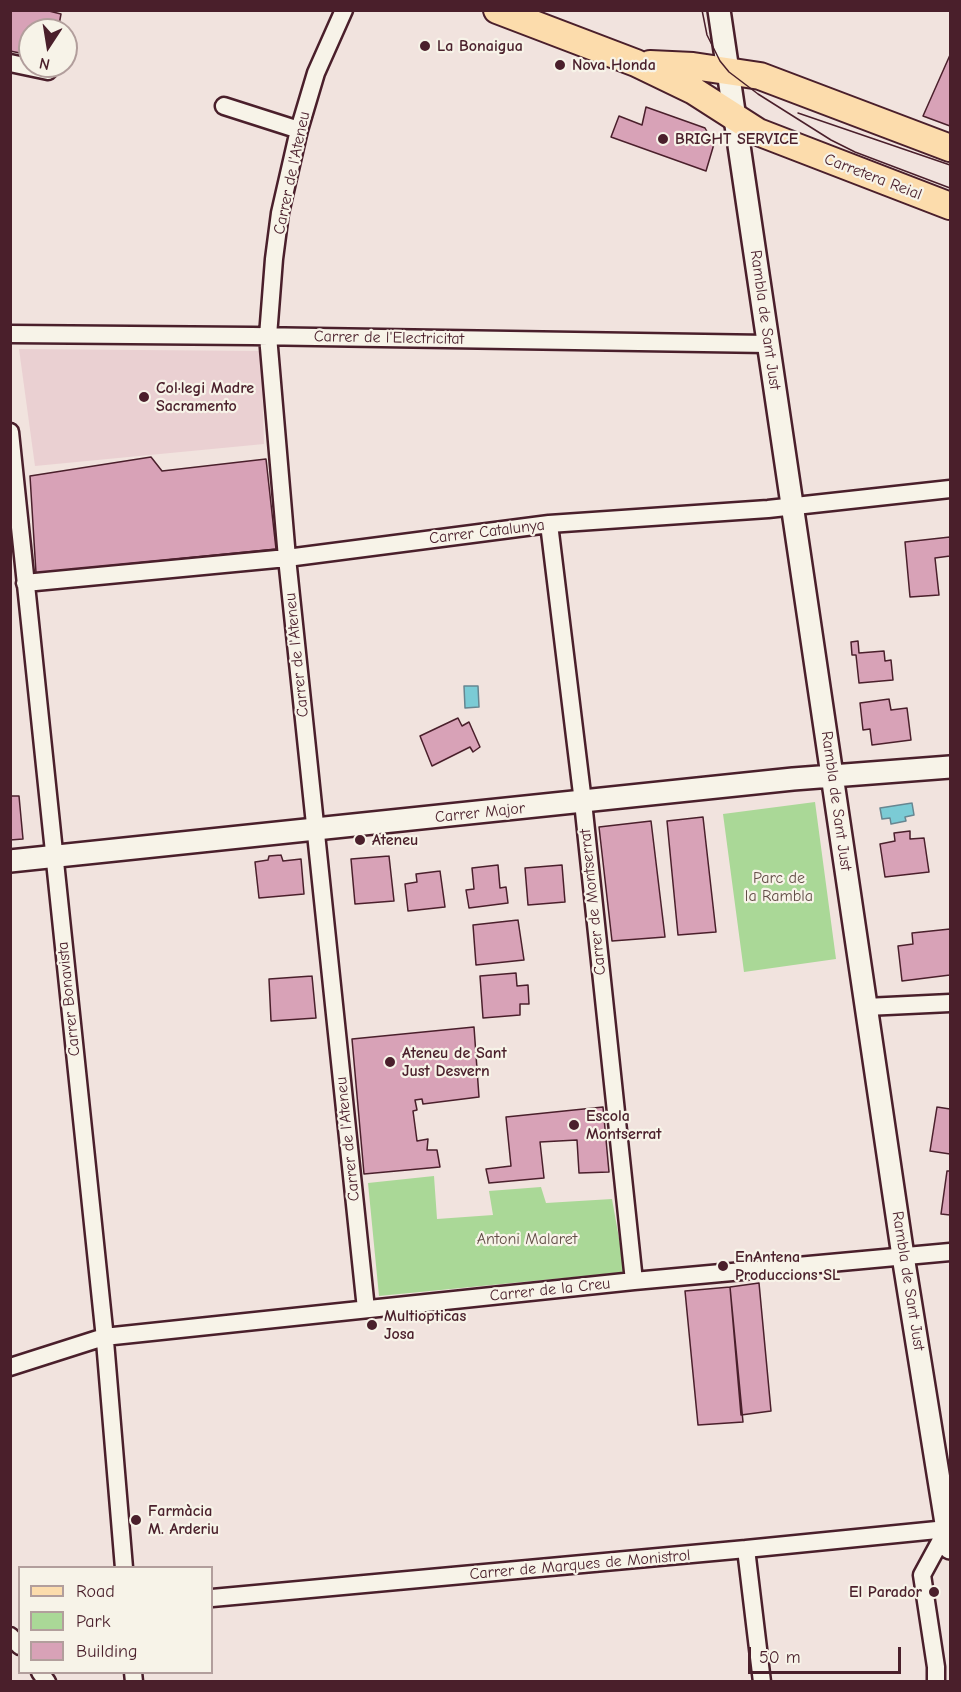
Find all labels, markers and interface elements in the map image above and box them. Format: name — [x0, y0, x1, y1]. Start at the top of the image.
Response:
north arrow — [18, 18, 78, 78]
place label: La Bonaigua — [437, 36, 523, 56]
marker: La Bonaigua — [418, 39, 432, 53]
text: N — [38, 54, 52, 74]
place label: Nova Honda — [572, 55, 656, 75]
marker: Nova Honda — [553, 58, 567, 72]
street label: Carrer de l'Ateneu — [270, 110, 314, 236]
place label: BRIGHT SERVICE — [675, 129, 798, 149]
marker: BRIGHT SERVICE — [656, 132, 670, 146]
street label: Carretera Reial — [821, 150, 925, 204]
street label: Rambla de Sant Just — [746, 249, 784, 391]
street label: Carrer de l'Electricitat — [314, 327, 464, 349]
place label: Col·legi Madre Sacramento — [156, 378, 254, 416]
marker: Col·legi Madre Sacramento — [137, 390, 151, 404]
street label: Carrer Catalunya — [428, 515, 546, 549]
street label: Carrer de l'Ateneu — [281, 592, 313, 718]
street label: Rambla de Sant Just — [817, 730, 855, 872]
street label: Carrer Major — [434, 799, 526, 827]
street label: Carrer de Montserrat — [576, 828, 610, 976]
place label: Ateneu — [372, 830, 418, 850]
marker: Ateneu — [353, 833, 367, 847]
park label: Parc de la Rambla — [745, 868, 813, 906]
street label: Carrer Bonavista — [53, 941, 85, 1057]
place label: Ateneu de Sant Just Desvern — [402, 1043, 507, 1081]
marker: Ateneu de Sant Just Desvern — [383, 1055, 397, 1069]
street label: Carrer de l'Ateneu — [332, 1076, 364, 1202]
place label: Escola Montserrat — [586, 1106, 662, 1144]
marker: Escola Montserrat — [567, 1118, 581, 1132]
street label: Rambla de Sant Just — [887, 1210, 929, 1352]
park label: Antoni Malaret — [477, 1229, 577, 1249]
place label: EnAntena Produccions SL — [735, 1247, 840, 1285]
marker: EnAntena Produccions SL — [716, 1259, 730, 1273]
street label: Carrer de la Creu — [489, 1274, 611, 1306]
place label: Multiopticas Josa — [384, 1306, 466, 1344]
marker: Multiopticas Josa — [365, 1318, 379, 1332]
place label: Farmàcia M. Arderiu — [148, 1501, 219, 1539]
marker: Farmàcia M. Arderiu — [129, 1513, 143, 1527]
street label: Carrer de Marques de Monistrol — [469, 1546, 691, 1584]
legend — [18, 1566, 213, 1674]
text: Road — [76, 1581, 115, 1602]
place label: El Parador — [849, 1582, 922, 1602]
marker: El Parador — [927, 1585, 941, 1599]
text: Park — [76, 1611, 110, 1632]
scale bar — [751, 1635, 904, 1673]
text: Building — [76, 1641, 138, 1662]
text: 50 m — [759, 1647, 801, 1668]

